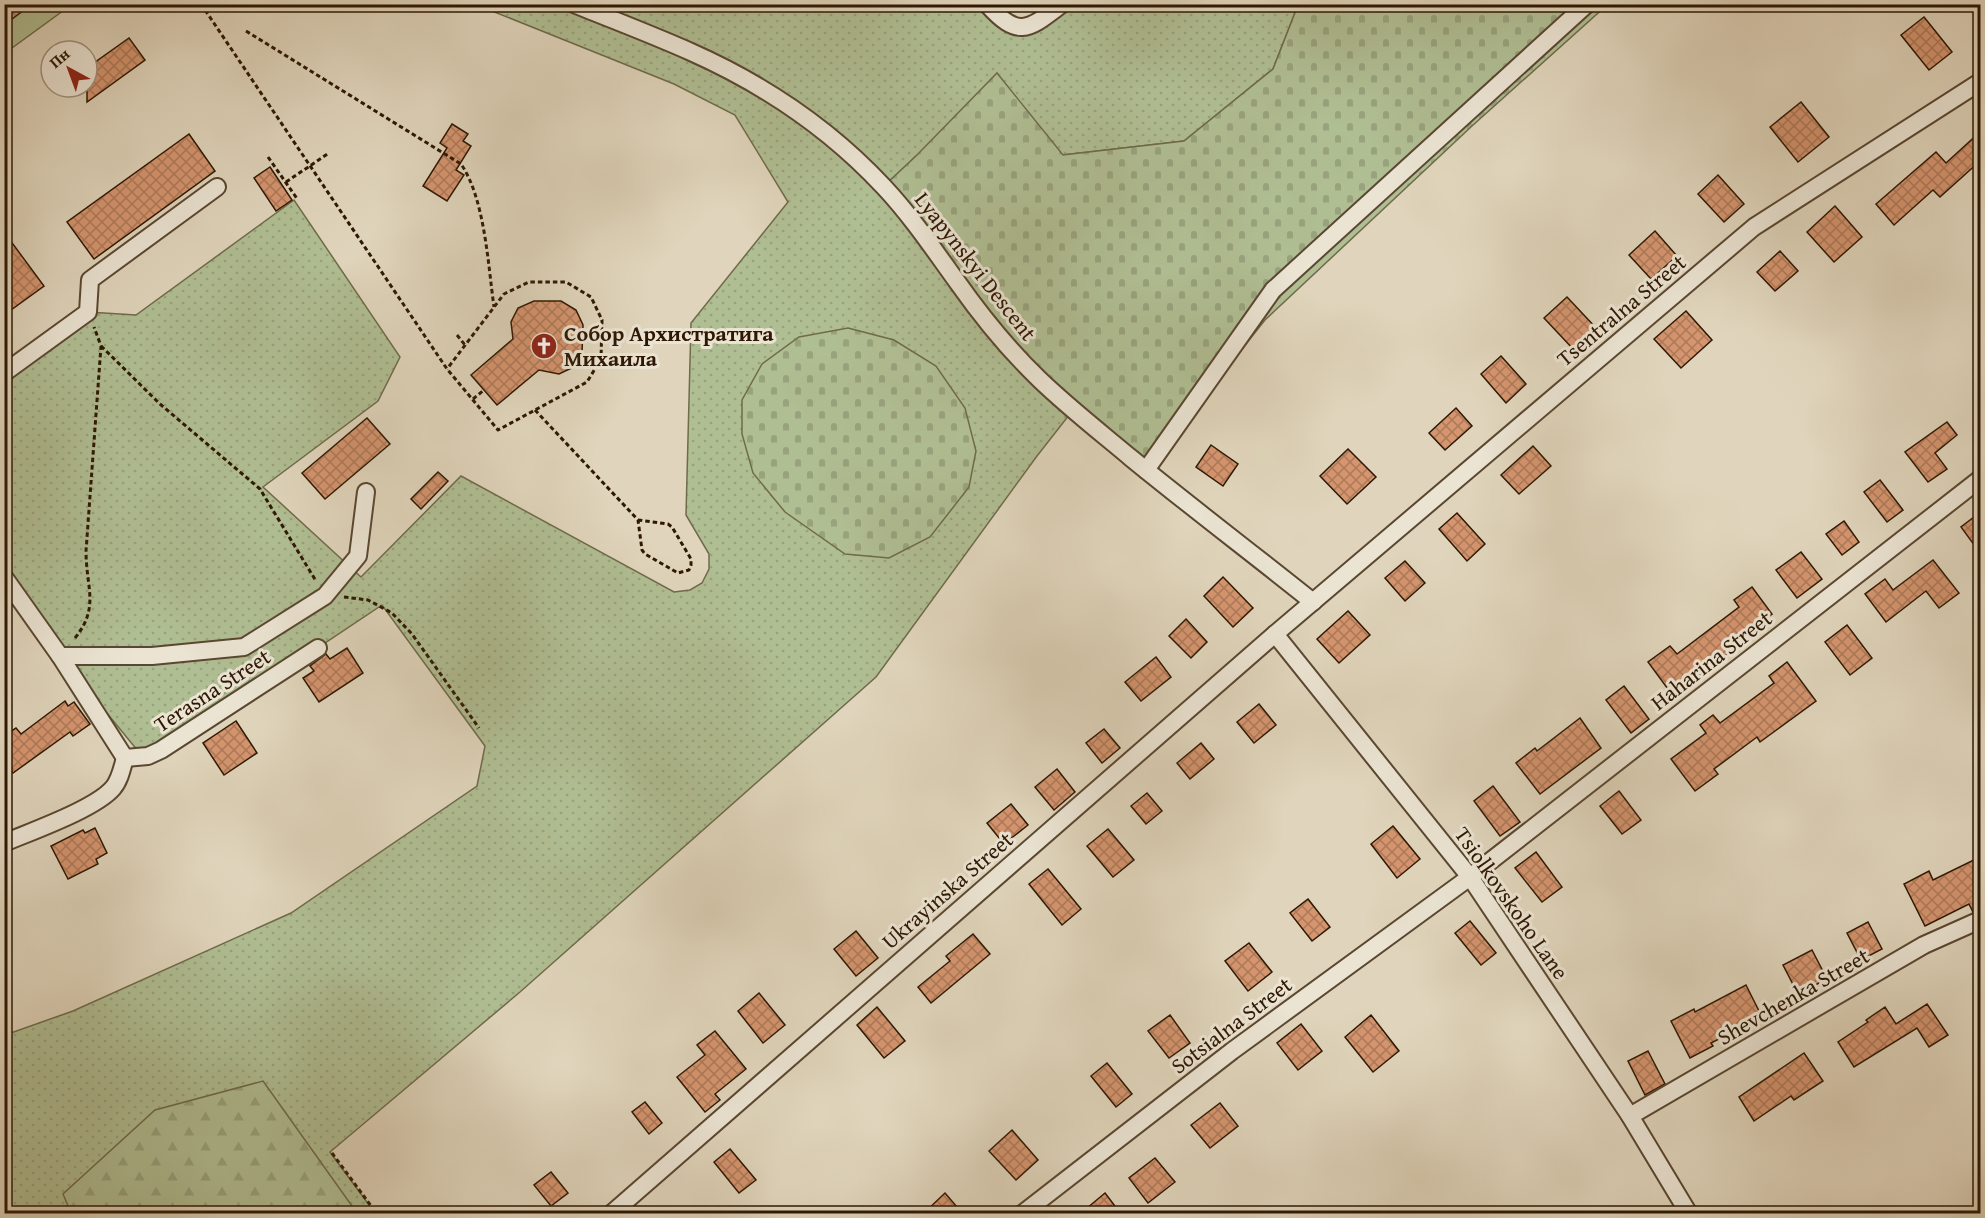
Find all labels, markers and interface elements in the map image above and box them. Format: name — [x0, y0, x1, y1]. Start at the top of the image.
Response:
north arrow — [39, 39, 99, 99]
text: Пн — [44, 42, 75, 73]
street label: Lyapynskyi Descent — [908, 185, 1045, 348]
street label: Tsentralna Street — [1549, 246, 1693, 374]
place label: Собор Архистратига Михаила — [564, 317, 774, 374]
church icon: Собор Архистратига Михаила — [529, 331, 559, 361]
street label: Haharina Street — [1644, 602, 1779, 718]
street label: Terasna Street — [148, 640, 277, 740]
street label: Tsiolkovskoho Lane — [1447, 820, 1577, 986]
street label: Ukrayinska Street — [874, 824, 1020, 956]
street label: Shevchenka Street — [1711, 939, 1875, 1053]
street label: Sotsialna Street — [1164, 969, 1299, 1081]

